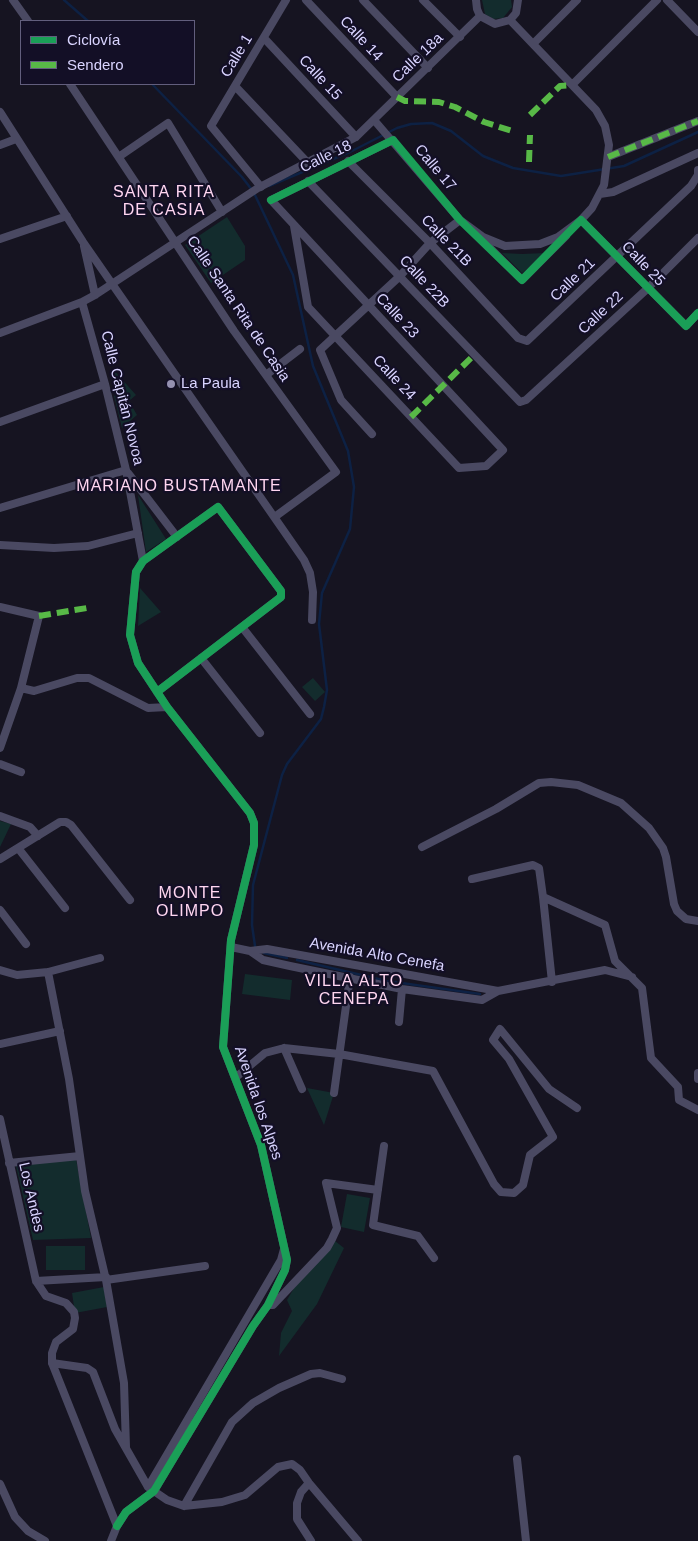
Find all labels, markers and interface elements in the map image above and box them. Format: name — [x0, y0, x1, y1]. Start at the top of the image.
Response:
street label: Calle 14 — [336, 13, 386, 65]
legend — [20, 20, 195, 85]
street label: Calle 18a — [389, 30, 447, 86]
text: Ciclovía — [67, 31, 120, 48]
street label: Calle 1 — [217, 31, 257, 81]
street label: Calle 15 — [295, 52, 345, 104]
text: Sendero — [67, 56, 124, 73]
street label: Calle 18 — [297, 137, 355, 177]
street label: Calle 17 — [410, 141, 460, 195]
district label: SANTA RITA DE CASIA — [112, 183, 216, 221]
street label: Calle 21B — [417, 211, 475, 271]
street label: Calle Santa Rita de Casia — [183, 233, 293, 385]
street label: Calle 25 — [617, 238, 669, 290]
street label: Calle 22B — [395, 252, 453, 312]
street label: Calle 21 — [547, 254, 599, 306]
street label: Calle 22 — [575, 288, 627, 338]
street label: Calle 23 — [372, 290, 422, 342]
street label: Calle Capitán Novoa — [97, 329, 147, 467]
street label: Calle 24 — [369, 352, 419, 404]
place label: La Paula — [181, 375, 240, 393]
marker: La Paula — [165, 378, 177, 390]
district label: MARIANO BUSTAMANTE — [74, 477, 284, 497]
district label: MONTE OLIMPO — [155, 884, 225, 922]
street label: Avenida Alto Cenefa — [308, 934, 446, 976]
district label: VILLA ALTO CENEPA — [304, 972, 404, 1010]
street label: Avenida los Alpes — [230, 1044, 286, 1162]
street label: Los Andes — [14, 1160, 48, 1234]

